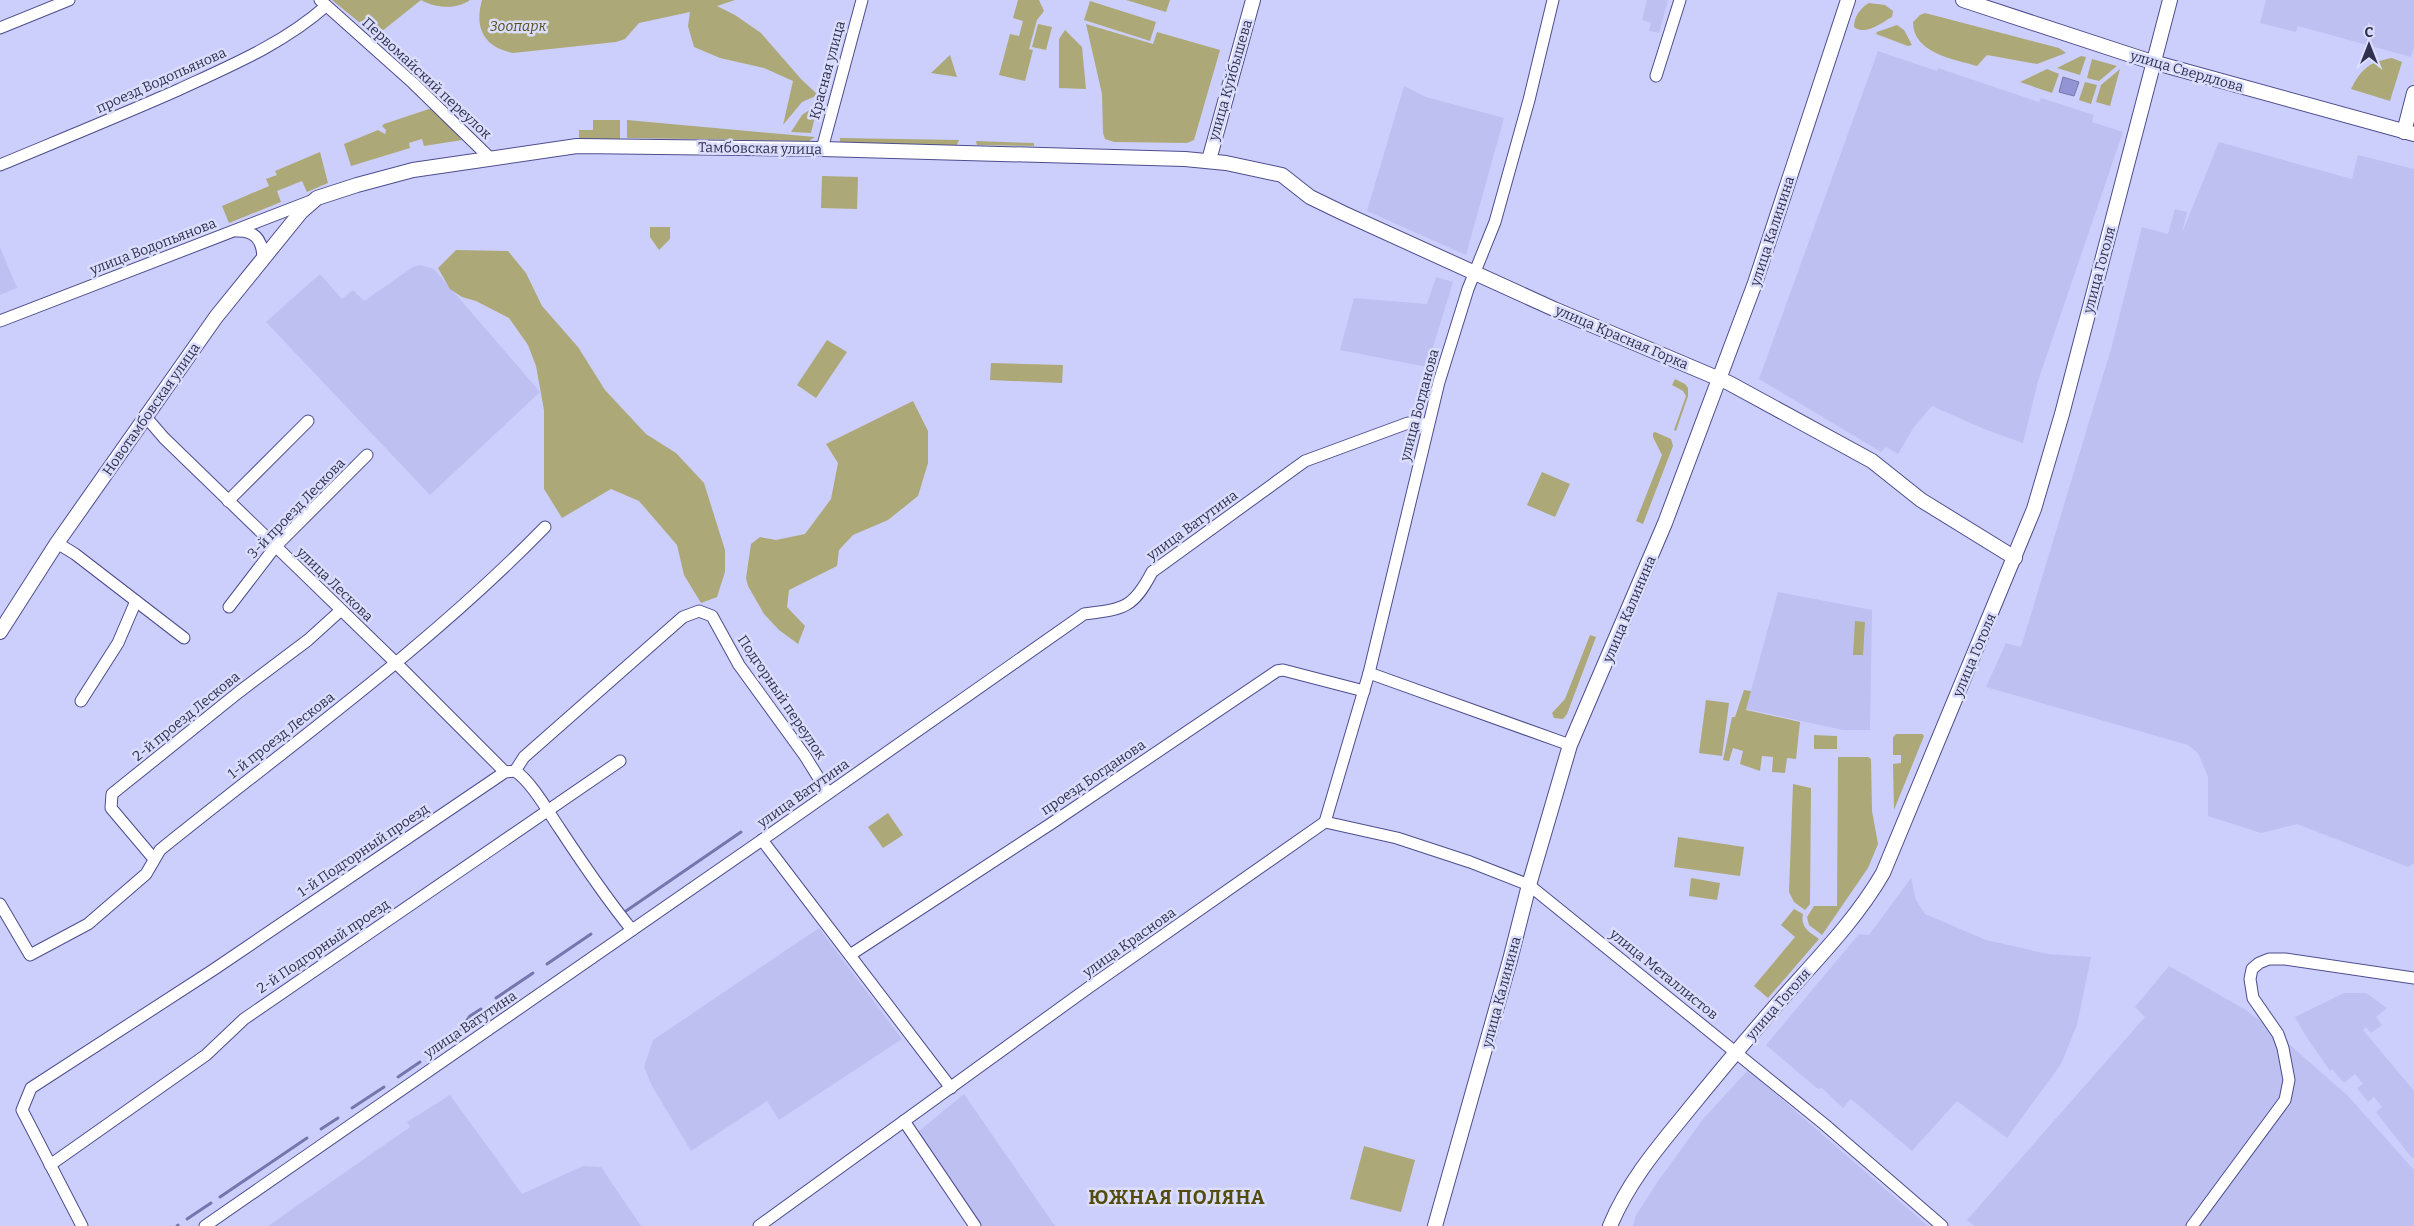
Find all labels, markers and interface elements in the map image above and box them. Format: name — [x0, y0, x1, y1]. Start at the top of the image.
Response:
street label: Первомайский переулок — [359, 14, 495, 143]
street label: улица Куйбышева — [1205, 17, 1256, 143]
park label: Зоопарк — [490, 18, 546, 35]
street label: Красная улица — [806, 19, 849, 121]
north arrow — [2344, 20, 2394, 70]
text: С — [2365, 24, 2374, 41]
street label: проезд Водопьянова — [93, 44, 229, 117]
street label: улица Свердлова — [2127, 47, 2246, 96]
street label: Тамбовская улица — [698, 139, 823, 158]
street label: улица Калинина — [1746, 174, 1798, 289]
street label: улица Водопьянова — [87, 214, 219, 279]
street label: улица Гоголя — [2079, 225, 2119, 316]
street label: улица Красная Горка — [1552, 301, 1691, 373]
street label: Новотамбовская улица — [99, 339, 204, 479]
street label: улица Богданова — [1396, 347, 1443, 464]
street label: 3-й проезд Лескова — [244, 454, 349, 562]
street label: улица Ватутина — [1143, 487, 1241, 565]
street label: улица Лескова — [292, 543, 377, 625]
street label: улица Калинина — [1599, 553, 1660, 666]
street label: улица Гоголя — [1949, 611, 2000, 700]
street label: Подгорный переулок — [734, 632, 830, 763]
street label: 2-й проезд Лескова — [129, 668, 243, 765]
street label: 1-й проезд Лескова — [225, 688, 338, 782]
street label: проезд Богданова — [1038, 736, 1149, 819]
street label: улица Ватутина — [753, 755, 853, 832]
street label: 1-й Подгорный проезд — [295, 800, 432, 901]
street label: 2-й Подгорный проезд — [254, 895, 393, 997]
street label: улица Краснова — [1079, 904, 1179, 981]
street label: улица Металлистов — [1605, 925, 1721, 1023]
street label: улица Калинина — [1478, 934, 1525, 1051]
street label: улица Гоголя — [1742, 965, 1814, 1044]
street label: улица Ватутина — [420, 987, 520, 1062]
district label: ЮЖНАЯ ПОЛЯНА — [1088, 1186, 1266, 1209]

